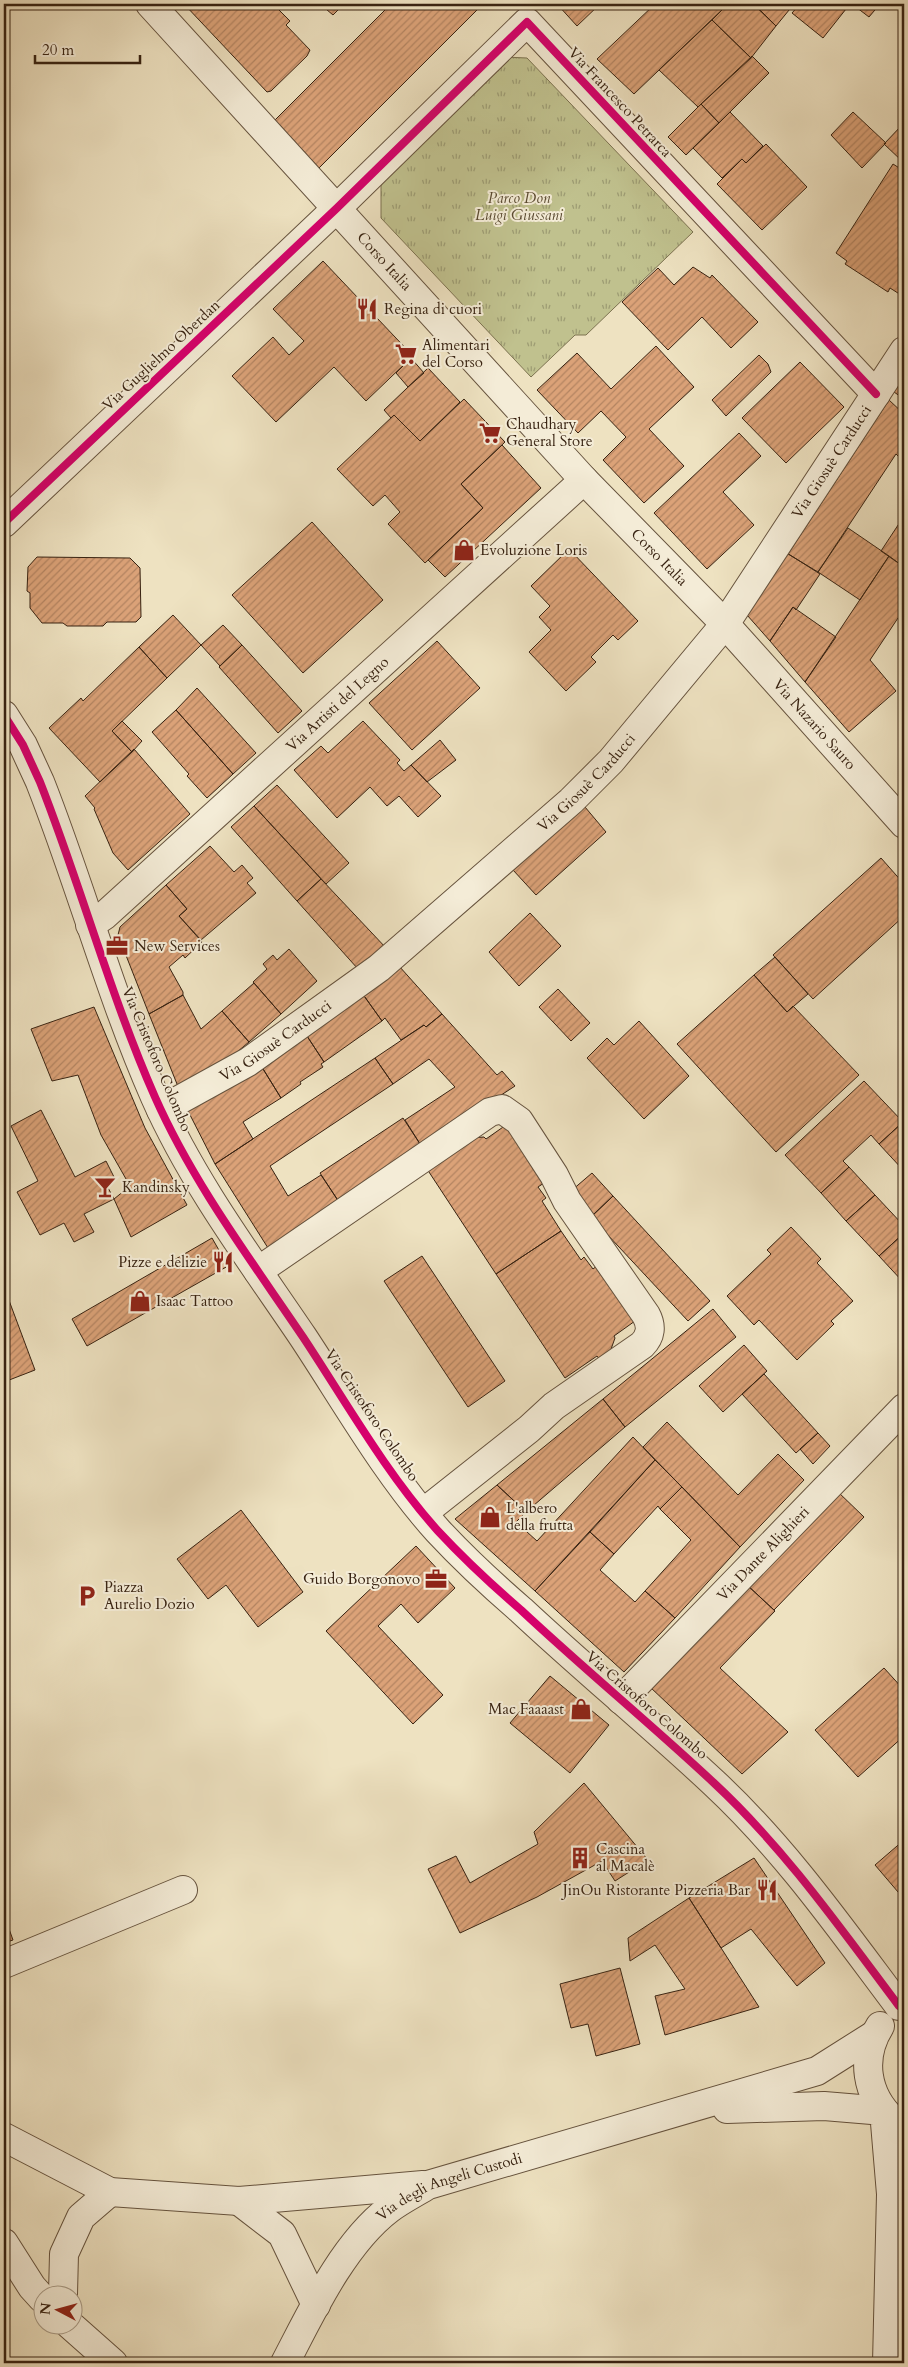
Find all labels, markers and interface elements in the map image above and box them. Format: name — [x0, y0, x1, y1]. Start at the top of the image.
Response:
scale bar — [35, 32, 140, 64]
text: 20 m — [42, 40, 74, 60]
street label: Via Francesco Petrarca — [564, 43, 677, 162]
park label: Parco Don Luigi Giussani — [475, 188, 564, 225]
street label: Corso Italia — [352, 227, 417, 295]
street label: Via Guglielmo Oberdan — [98, 295, 224, 415]
restaurant icon: Regina di cuori — [354, 296, 380, 322]
place label: Regina di cuori — [384, 299, 482, 319]
place label: Alimentari del Corso — [422, 335, 490, 372]
supermarket icon: Alimentari del Corso — [393, 341, 419, 367]
street label: Via Giosuè Carducci — [787, 401, 876, 522]
place label: Chaudhary General Store — [506, 414, 593, 451]
supermarket icon: Chaudhary General Store — [477, 420, 503, 446]
street label: Corso Italia — [627, 524, 693, 591]
shop icon: Evoluzione Loris — [451, 537, 477, 563]
place label: Evoluzione Loris — [480, 540, 587, 560]
street label: Via Artisti del Legno — [282, 652, 393, 756]
street label: Via Nazario Sauro — [768, 674, 861, 774]
street label: Via Giosuè Carducci — [533, 729, 640, 836]
office icon: New Services — [104, 933, 130, 959]
place label: New Services — [134, 936, 220, 956]
street label: Via Cristoforo Colombo — [117, 984, 197, 1134]
street label: Via Giosuè Carducci — [216, 995, 335, 1086]
bar icon: Kandinsky — [92, 1174, 118, 1200]
place label: Kandinsky — [122, 1177, 190, 1197]
restaurant icon: Pizze e delizie — [210, 1249, 236, 1275]
place label: Pizze e delizie — [118, 1252, 207, 1272]
shop icon: Isaac Tattoo — [127, 1288, 153, 1314]
place label: Isaac Tattoo — [156, 1291, 233, 1311]
street label: Via Cristoforo Colombo — [320, 1345, 424, 1485]
place label: L'albero della frutta — [506, 1498, 574, 1535]
street label: Via Dante Alighieri — [712, 1502, 814, 1605]
shop icon: L'albero della frutta — [477, 1504, 503, 1530]
office icon: Guido Borgonovo — [423, 1566, 449, 1592]
place label: Guido Borgonovo — [303, 1569, 420, 1589]
place label: Piazza Aurelio Dozio — [104, 1577, 195, 1614]
parking icon: Piazza Aurelio Dozio — [74, 1583, 100, 1609]
street label: Via Cristoforo Colombo — [582, 1646, 712, 1764]
shop icon: Mac Faaaast — [568, 1696, 594, 1722]
place label: Mac Faaaast — [488, 1699, 564, 1719]
place label: Cascina al Macalè — [596, 1839, 655, 1876]
building icon: Cascina al Macalè — [567, 1845, 593, 1871]
restaurant icon: JinOu Ristorante Pizzeria Bar — [754, 1877, 780, 1903]
place label: JinOu Ristorante Pizzeria Bar — [561, 1880, 751, 1900]
street label: Via degli Angeli Custodi — [372, 2148, 524, 2225]
north arrow — [32, 2284, 82, 2334]
text: N — [35, 2302, 56, 2316]

